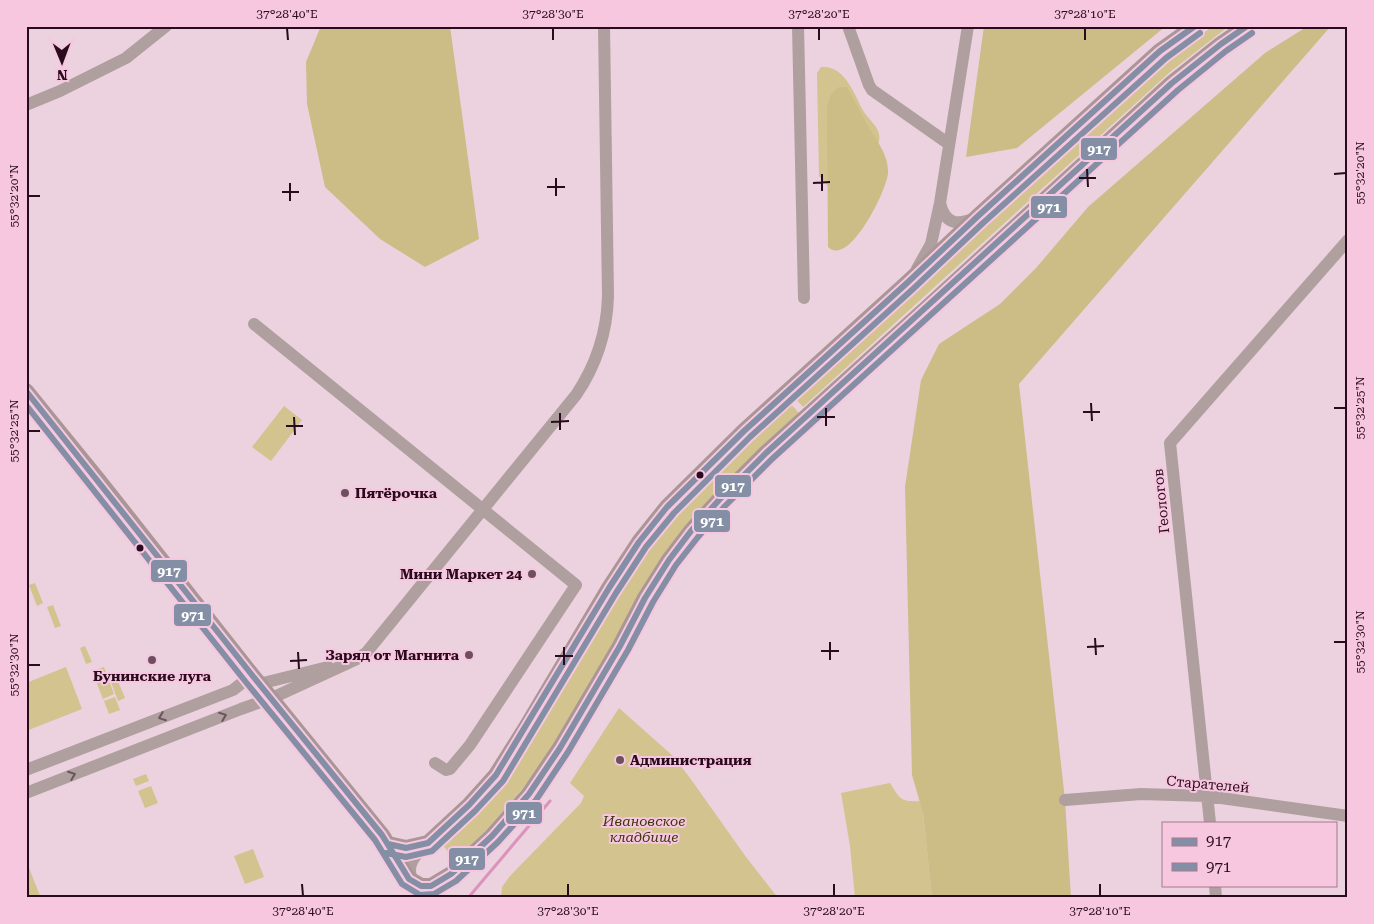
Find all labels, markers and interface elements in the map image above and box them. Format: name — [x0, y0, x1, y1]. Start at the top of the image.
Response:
text: 37°28'40"E — [256, 7, 318, 21]
text: 37°28'30"E — [522, 7, 584, 21]
text: 37°28'20"E — [788, 7, 850, 21]
text: 37°28'10"E — [1054, 7, 1116, 21]
north arrow — [38, 38, 88, 88]
text: N — [56, 67, 68, 83]
line badge: 917 — [1080, 137, 1118, 161]
text: 917 — [1087, 141, 1111, 157]
text: 55°32'20"N — [1353, 141, 1367, 205]
text: 55°32'20"N — [7, 164, 21, 228]
line badge: 971 — [1030, 195, 1068, 219]
text: 971 — [1037, 199, 1061, 215]
text: 55°32'25"N — [1353, 376, 1367, 440]
text: 55°32'25"N — [7, 399, 21, 463]
street label: Геологов — [1150, 468, 1172, 534]
unlabelled marker — [695, 470, 705, 480]
line badge: 917 — [714, 474, 752, 498]
text: 917 — [721, 478, 745, 494]
place label: Пятёрочка — [355, 485, 438, 501]
marker: Пятёрочка — [339, 487, 351, 499]
line badge: 971 — [693, 509, 731, 533]
text: 971 — [700, 513, 724, 529]
unlabelled marker — [135, 543, 145, 553]
line badge: 917 — [150, 559, 188, 583]
text: 917 — [157, 563, 181, 579]
place label: Мини Маркет 24 — [400, 566, 522, 582]
marker: Мини Маркет 24 — [526, 568, 538, 580]
line badge: 971 — [173, 603, 212, 627]
text: 971 — [181, 607, 205, 623]
text: 55°32'30"N — [1353, 610, 1367, 674]
text: 55°32'30"N — [7, 633, 21, 697]
place label: Заряд от Магнита — [325, 647, 460, 663]
marker: Заряд от Магнита — [463, 649, 475, 661]
marker: Бунинские луга — [146, 654, 158, 666]
place label: Бунинские луга — [93, 668, 212, 684]
one-way arrow — [158, 711, 167, 721]
one-way arrow — [218, 712, 227, 722]
place label: Администрация — [630, 752, 752, 768]
marker: Администрация — [614, 754, 626, 766]
one-way arrow — [67, 771, 75, 781]
street label: Старателей — [1166, 772, 1250, 796]
line badge: 971 — [505, 801, 543, 825]
text: 971 — [512, 805, 536, 821]
park label: Ивановское кладбище — [602, 813, 685, 845]
legend — [1162, 822, 1336, 886]
text: 917 — [1206, 832, 1231, 850]
line badge: 917 — [448, 847, 486, 871]
text: 917 — [455, 851, 479, 867]
text: 971 — [1206, 858, 1231, 876]
text: 37°28'40"E — [272, 904, 334, 918]
text: 37°28'30"E — [537, 904, 599, 918]
text: 37°28'20"E — [803, 904, 865, 918]
text: 37°28'10"E — [1069, 904, 1131, 918]

